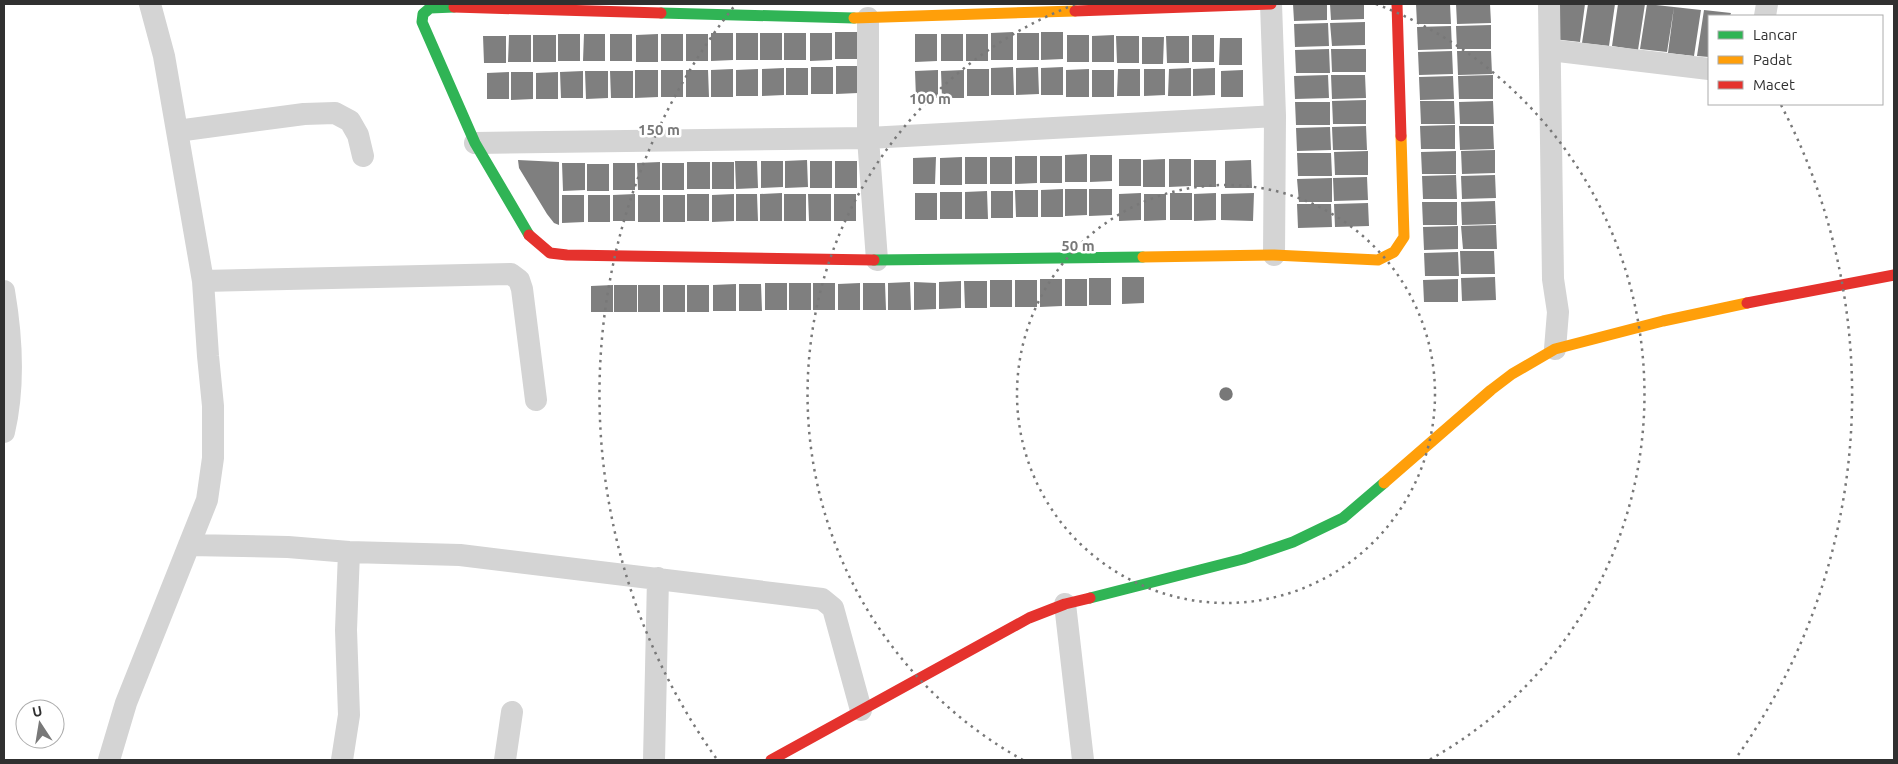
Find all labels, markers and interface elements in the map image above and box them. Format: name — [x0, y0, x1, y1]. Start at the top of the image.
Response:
legend — [1708, 15, 1883, 105]
text: Lancar — [1753, 26, 1798, 43]
text: Padat — [1753, 51, 1792, 68]
text: Macet — [1753, 76, 1795, 93]
text: 100 m — [909, 90, 951, 107]
text: 150 m — [638, 121, 680, 138]
text: 50 m — [1061, 237, 1095, 254]
centre of rings — [1217, 385, 1235, 403]
north arrow — [15, 699, 65, 749]
text: U — [31, 702, 44, 720]

